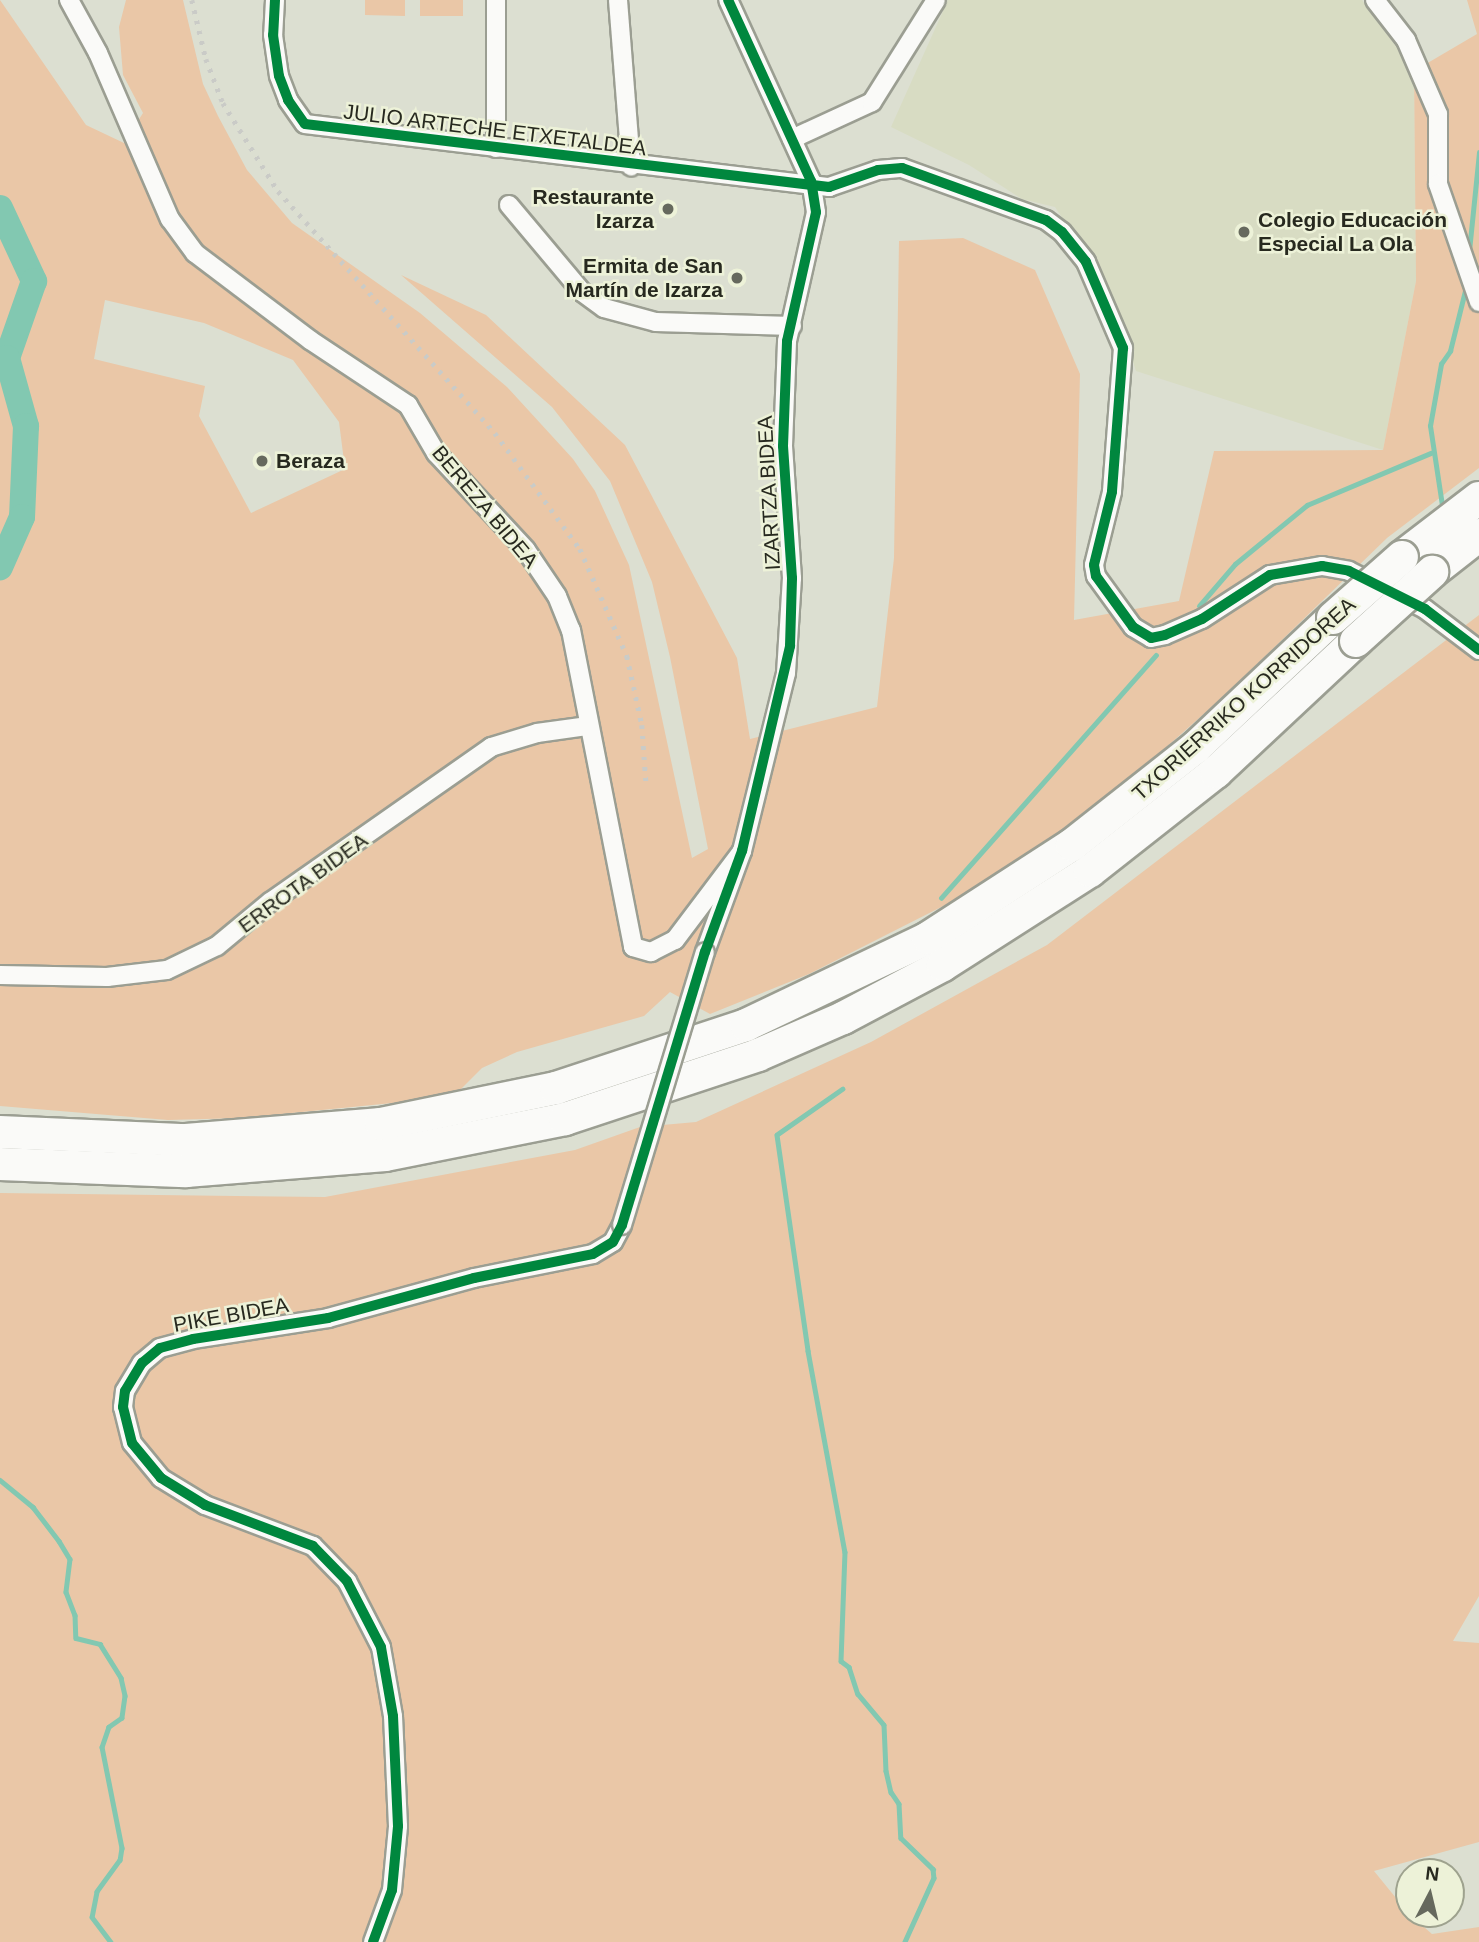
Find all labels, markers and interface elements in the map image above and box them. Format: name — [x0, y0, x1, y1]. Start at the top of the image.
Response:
street label: JULIO ARTECHE ETXETALDEA — [342, 99, 648, 161]
place label: Restaurante Izarza — [533, 184, 654, 234]
marker: Restaurante Izarza — [660, 201, 676, 217]
place label: Colegio Educación Especial La Ola — [1258, 207, 1447, 257]
marker: Colegio Educación Especial La Ola — [1236, 224, 1252, 240]
place label: Ermita de San Martín de Izarza — [565, 253, 723, 303]
marker: Ermita de San Martín de Izarza — [729, 270, 745, 286]
street label: IZARTZA BIDEA — [752, 414, 786, 572]
street label: BEREZA BIDEA — [426, 440, 544, 574]
place label: Beraza — [276, 448, 345, 474]
marker: Beraza — [254, 453, 270, 469]
street label: TXORIERRIKO KORRIDOREA — [1127, 592, 1361, 806]
street label: ERROTA BIDEA — [233, 827, 373, 939]
street label: PIKE BIDEA — [171, 1292, 291, 1338]
north arrow — [1395, 1858, 1465, 1928]
text: N — [1424, 1862, 1440, 1885]

